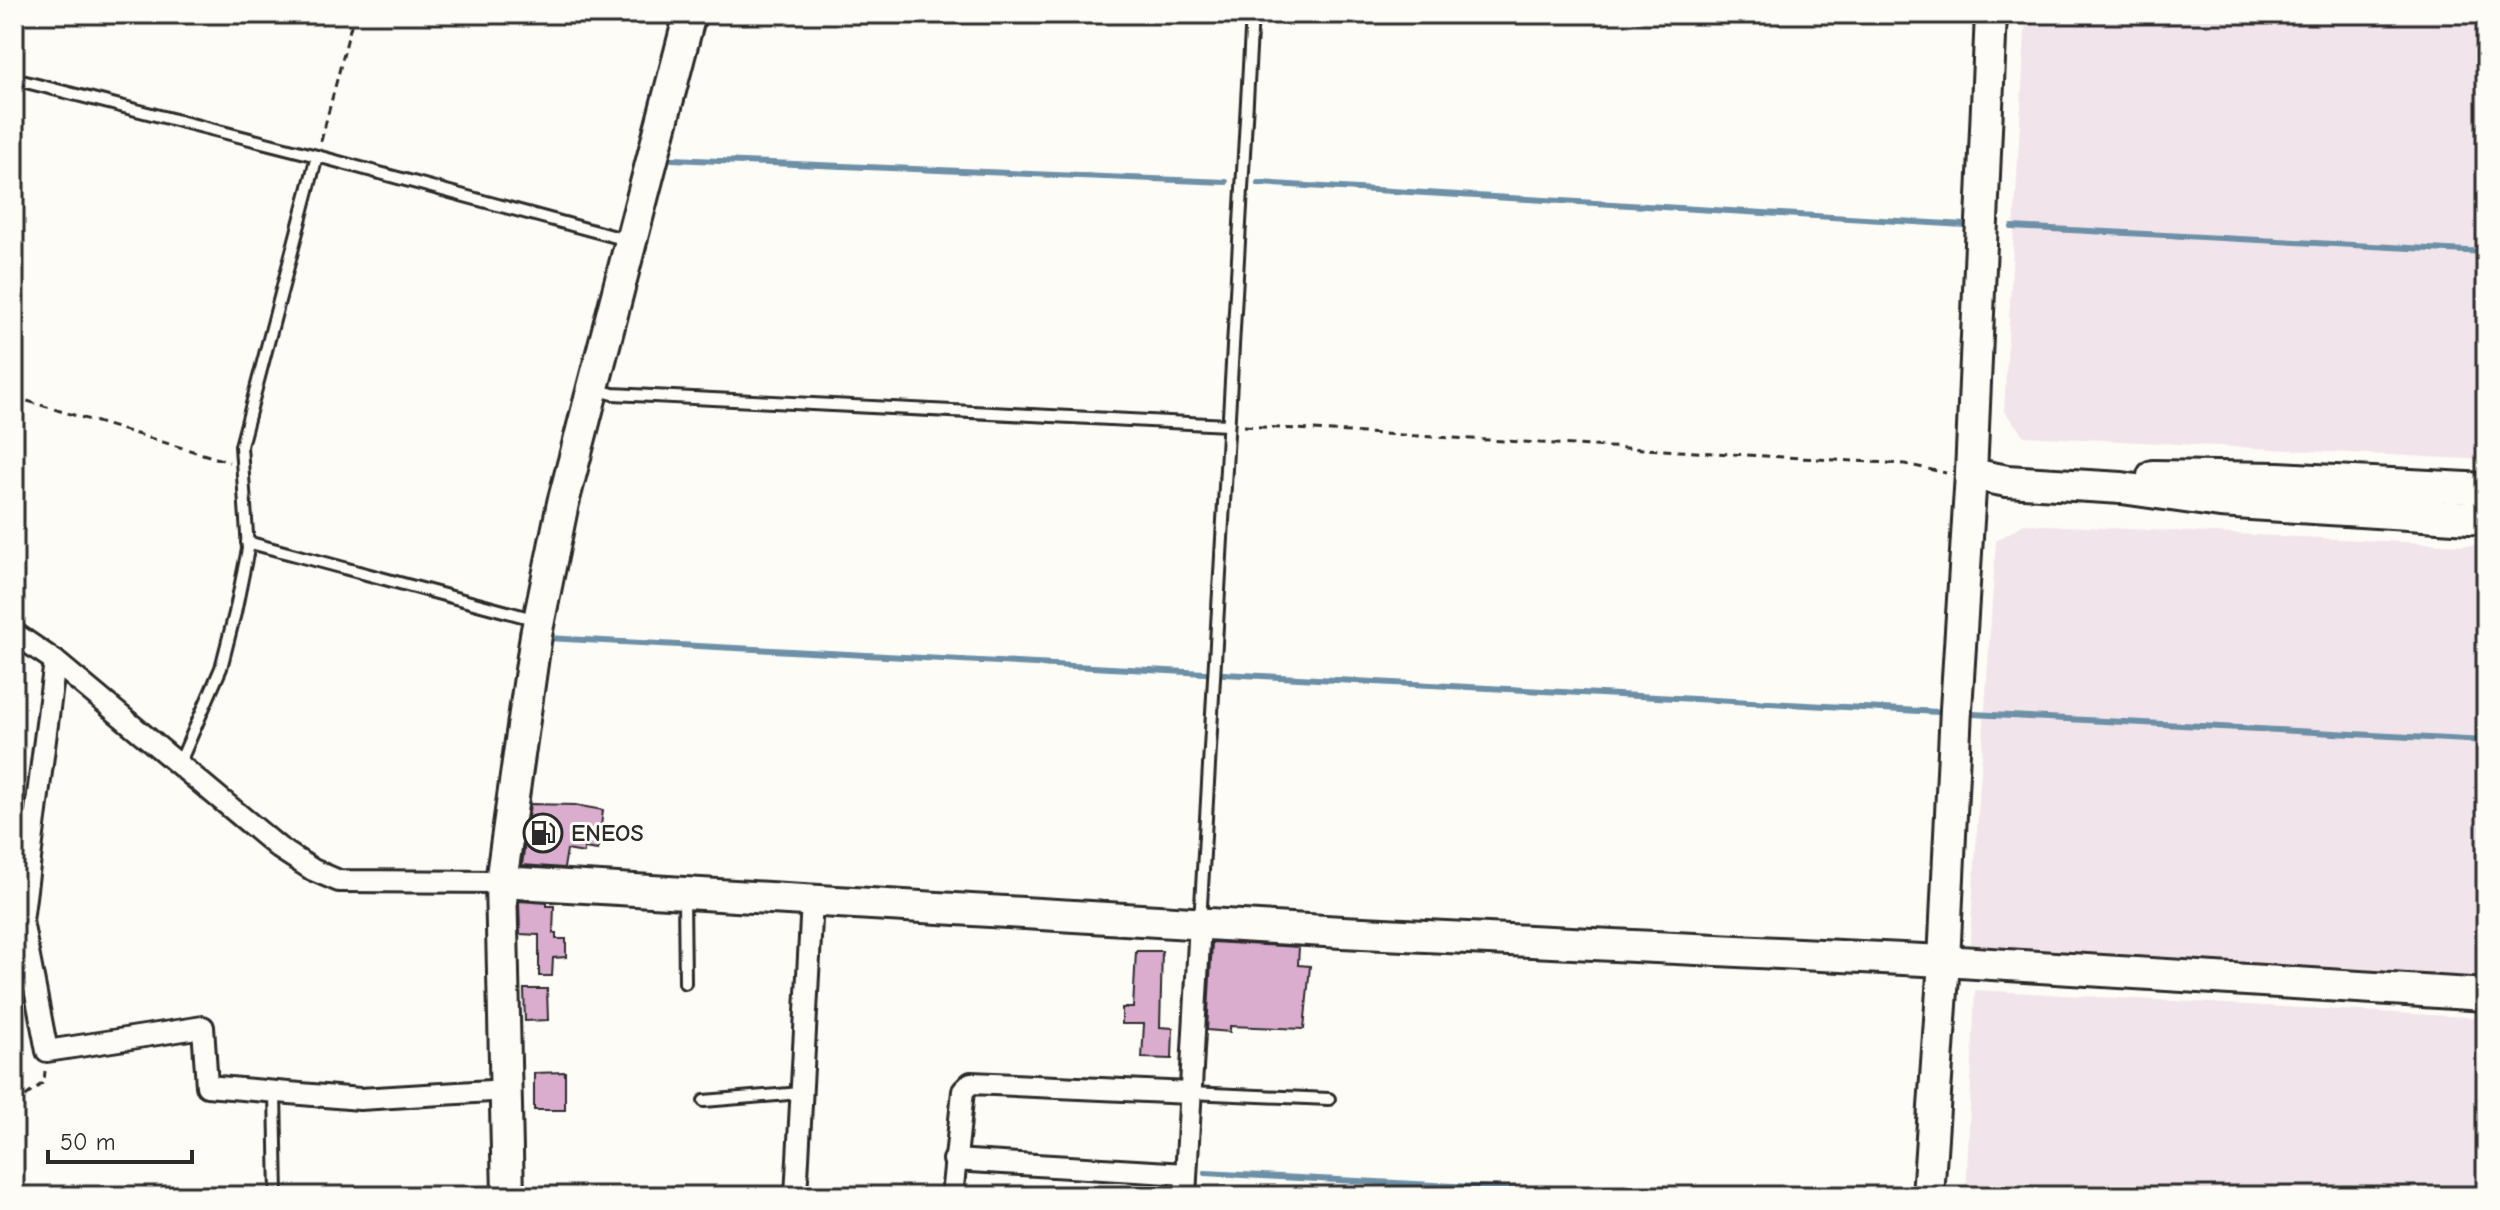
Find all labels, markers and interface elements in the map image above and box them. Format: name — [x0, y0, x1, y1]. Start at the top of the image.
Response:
fuel station icon: ENEOS — [522, 812, 564, 854]
place label: ENEOS — [571, 819, 644, 847]
scale bar — [48, 1114, 192, 1164]
text: 50 m — [60, 1128, 116, 1156]

